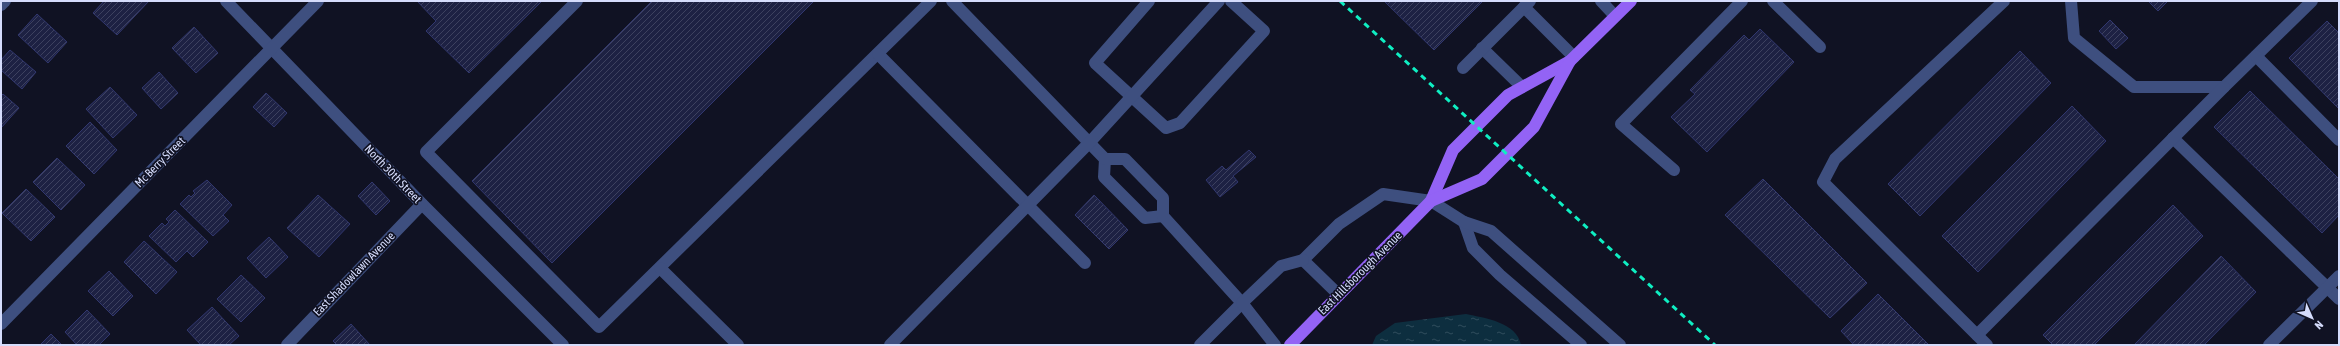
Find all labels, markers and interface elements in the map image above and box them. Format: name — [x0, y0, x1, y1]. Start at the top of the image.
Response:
street label: Mc Berry Street — [132, 134, 188, 190]
street label: North 30th Street — [362, 142, 425, 206]
street label: East Hillsborough Avenue — [1315, 228, 1405, 318]
street label: East Shadowlawn Avenue — [310, 229, 398, 319]
north arrow — [2292, 298, 2332, 338]
text: N — [2313, 319, 2326, 332]

